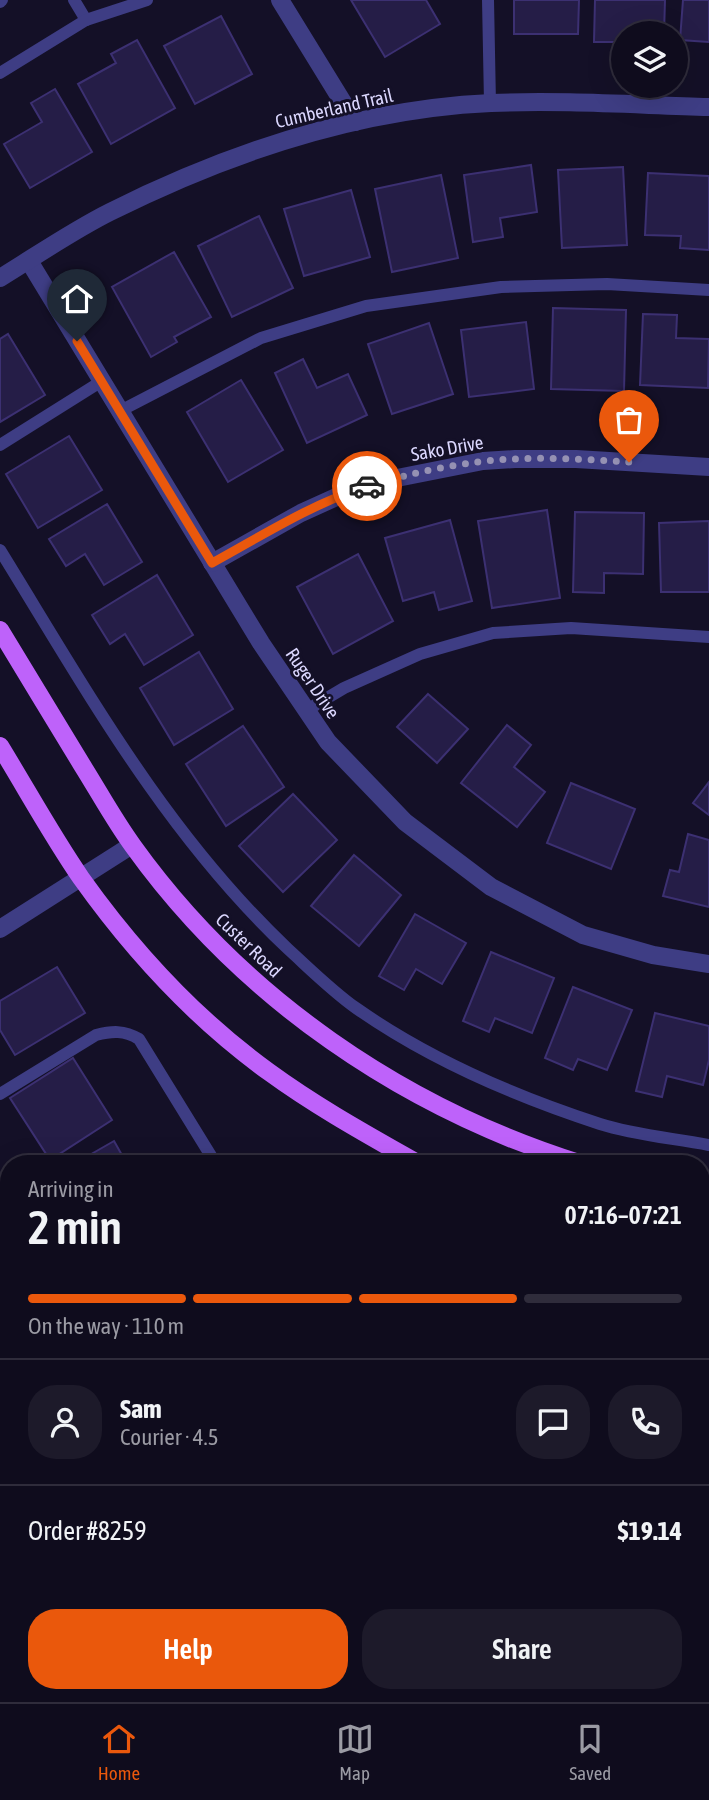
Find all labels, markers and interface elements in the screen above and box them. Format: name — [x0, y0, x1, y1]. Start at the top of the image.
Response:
map controls — [611, 21, 688, 98]
button: layers — [611, 21, 688, 98]
street label: Cumberland Trail — [273, 84, 395, 132]
pin — [47, 269, 107, 341]
icon: home — [58, 280, 96, 318]
pin — [599, 390, 659, 462]
icon: bag — [610, 401, 648, 439]
street label: Sako Drive — [409, 431, 485, 465]
courier — [332, 451, 402, 521]
icon: car — [348, 467, 386, 505]
street label: Ruger Drive — [281, 644, 345, 722]
street label: Custer Road — [212, 908, 286, 982]
text: Arriving in — [28, 1176, 114, 1202]
text: 07:16–07:21 — [565, 1200, 682, 1230]
text: 2 min — [28, 1201, 122, 1254]
text: On the way · 110 m — [28, 1313, 184, 1339]
button: person — [28, 1385, 102, 1459]
button: chat — [516, 1385, 590, 1459]
button: phone — [608, 1385, 682, 1459]
text: Sam — [120, 1394, 162, 1424]
text: Courier · 4.5 — [120, 1424, 219, 1450]
text: Order #8259 — [28, 1516, 147, 1546]
text: $19.14 — [618, 1516, 682, 1546]
button: Help — [28, 1609, 348, 1689]
button: Share — [362, 1609, 682, 1689]
tab: Home — [98, 1720, 140, 1784]
tab: Map — [336, 1720, 374, 1784]
tab: Saved — [569, 1720, 611, 1784]

